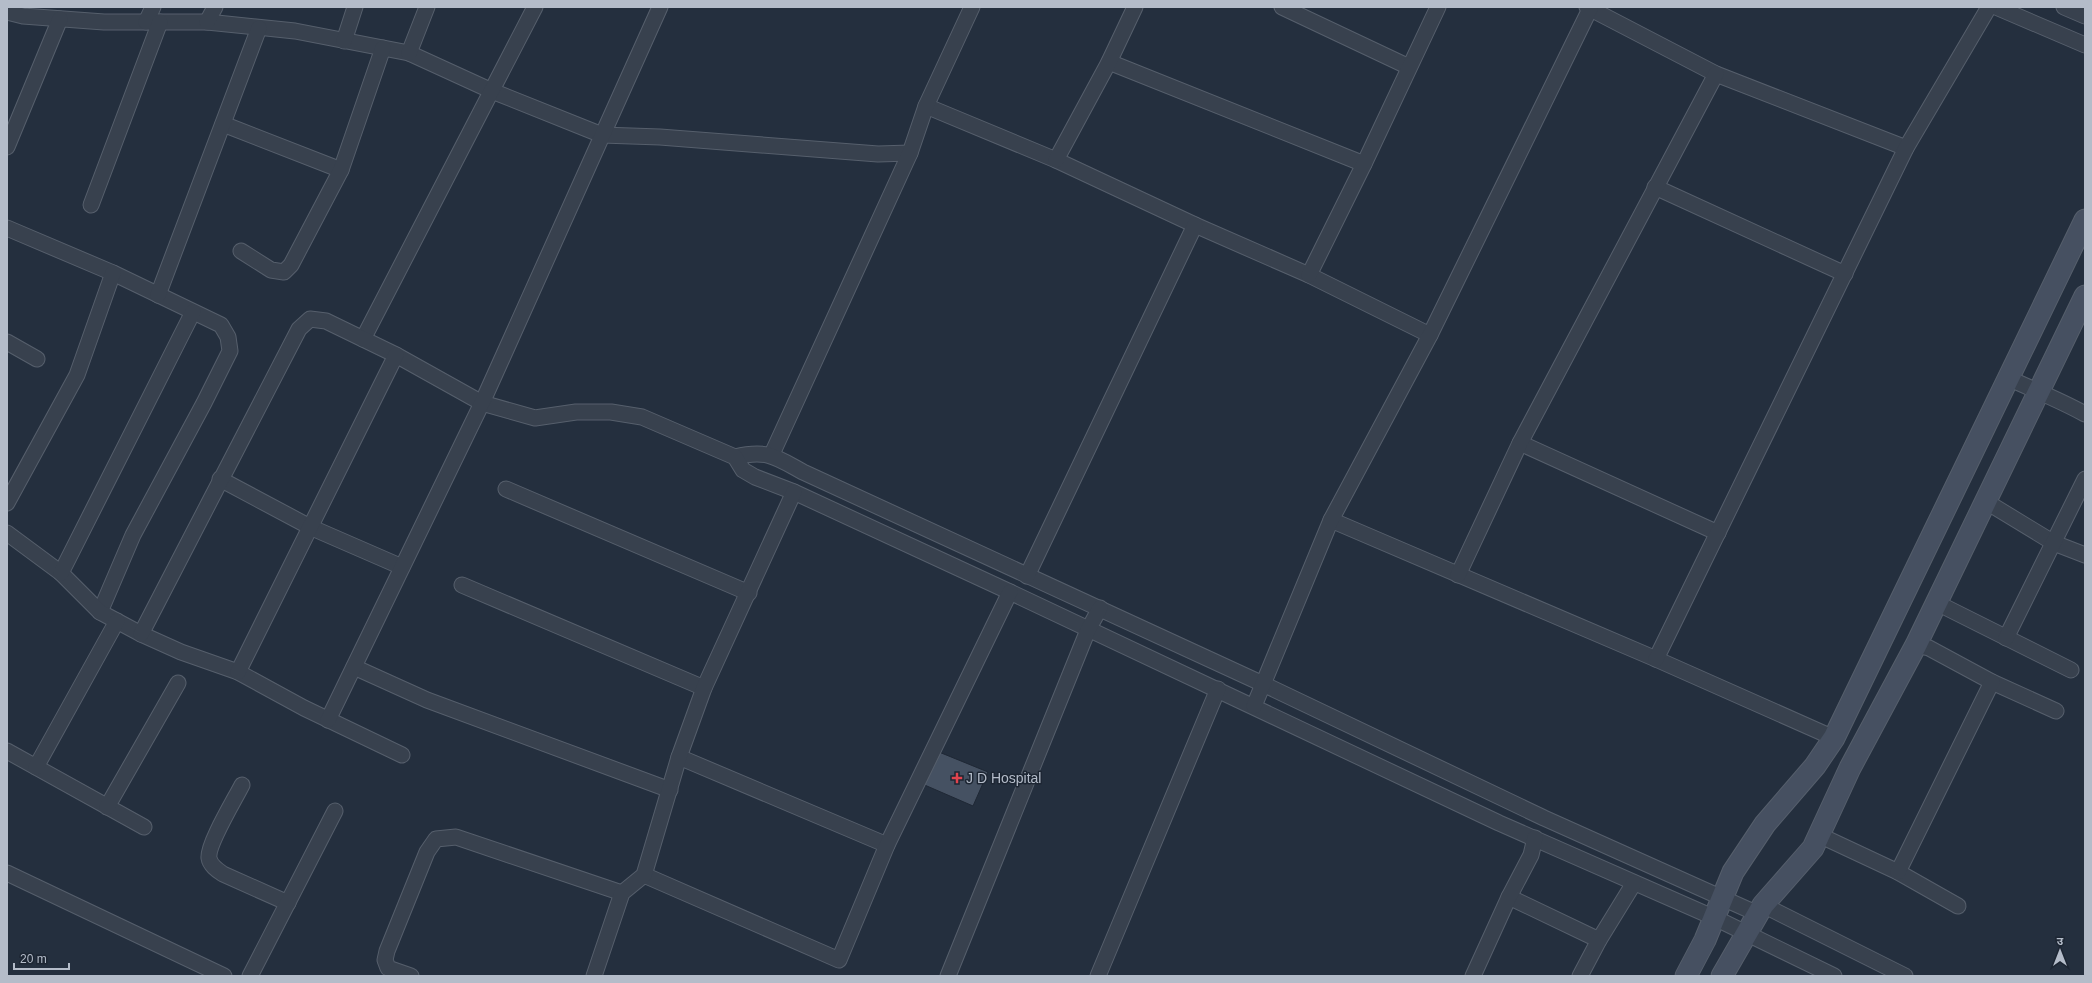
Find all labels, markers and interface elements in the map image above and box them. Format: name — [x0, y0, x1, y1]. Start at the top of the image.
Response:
place label: J D Hospital — [966, 770, 1041, 786]
marker: J D Hospital — [951, 772, 963, 784]
north arrow — [2040, 931, 2080, 971]
text: उ — [2057, 935, 2064, 947]
scale bar — [14, 945, 69, 971]
text: 20 m — [20, 952, 47, 966]

